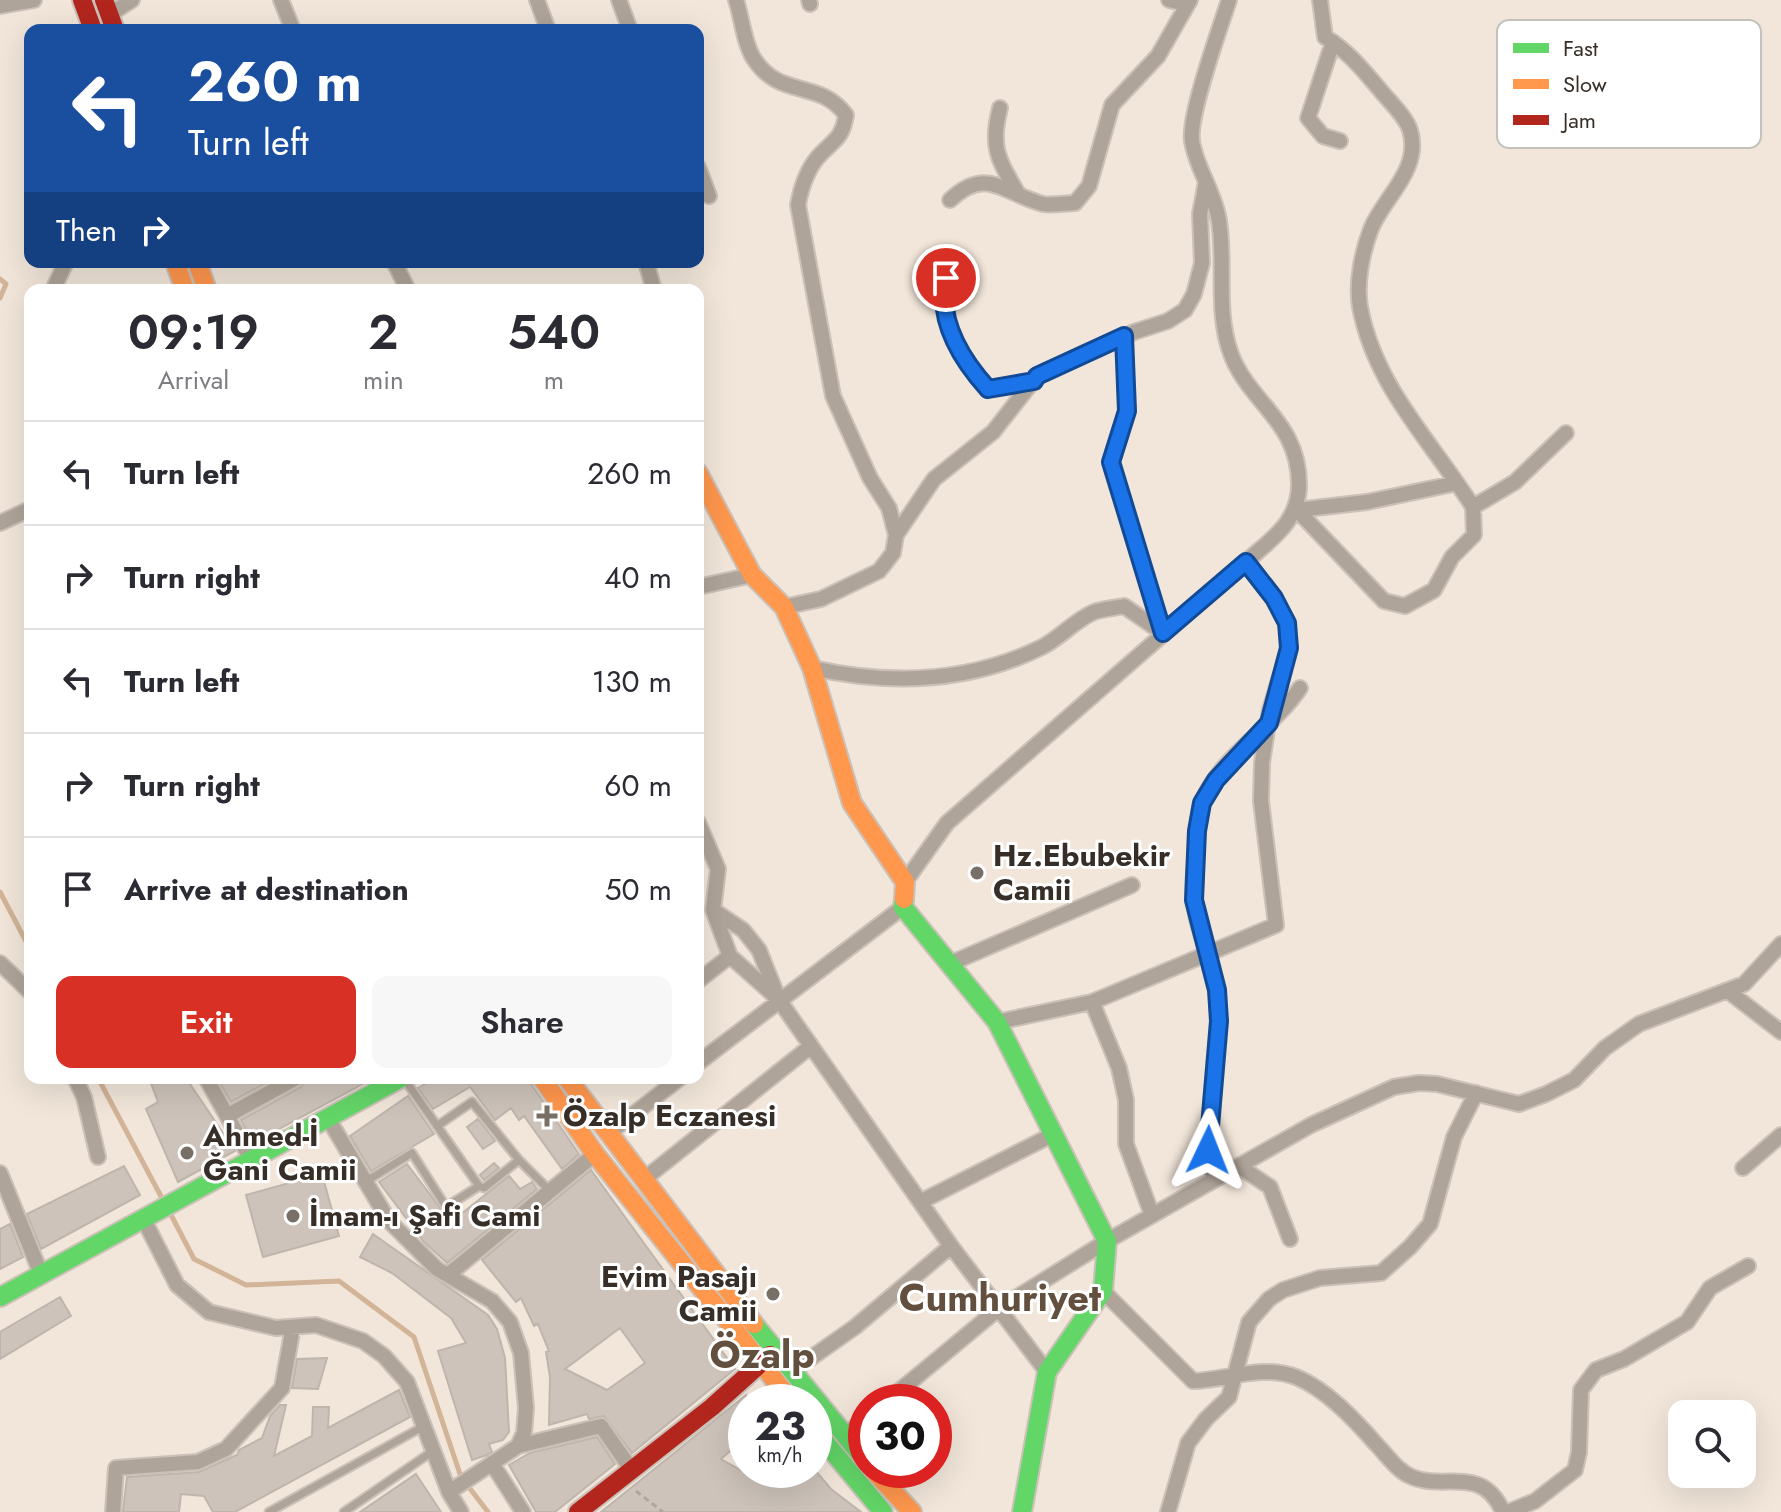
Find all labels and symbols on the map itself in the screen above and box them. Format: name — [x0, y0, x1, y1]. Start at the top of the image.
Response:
legend — [1497, 20, 1761, 148]
text: Fast — [1563, 32, 1599, 64]
text: Slow — [1563, 68, 1607, 100]
text: Jam — [1560, 104, 1596, 136]
pin — [912, 244, 980, 312]
place label: Hz.Ebubekir Camii — [993, 834, 1171, 911]
marker: Hz.Ebubekir Camii — [968, 864, 986, 882]
place label: Özalp Eczanesi — [563, 1094, 776, 1137]
marker: Özalp Eczanesi — [538, 1107, 556, 1125]
position arrow — [1166, 1108, 1250, 1192]
place label: Ahmed-İ Ğani Camii — [202, 1114, 356, 1191]
marker: Ahmed-İ Ğani Camii — [178, 1144, 196, 1162]
place label: İmam-ı Şafi Cami — [309, 1194, 541, 1237]
marker: İmam-ı Şafi Cami — [284, 1207, 302, 1225]
place label: Evim Pasajı Camii — [601, 1255, 757, 1332]
district label: Cumhuriyet — [899, 1270, 1101, 1325]
marker: Evim Pasajı Camii — [764, 1285, 782, 1303]
district label: Özalp — [709, 1327, 815, 1382]
speed limit sign: 30 — [848, 1384, 952, 1488]

